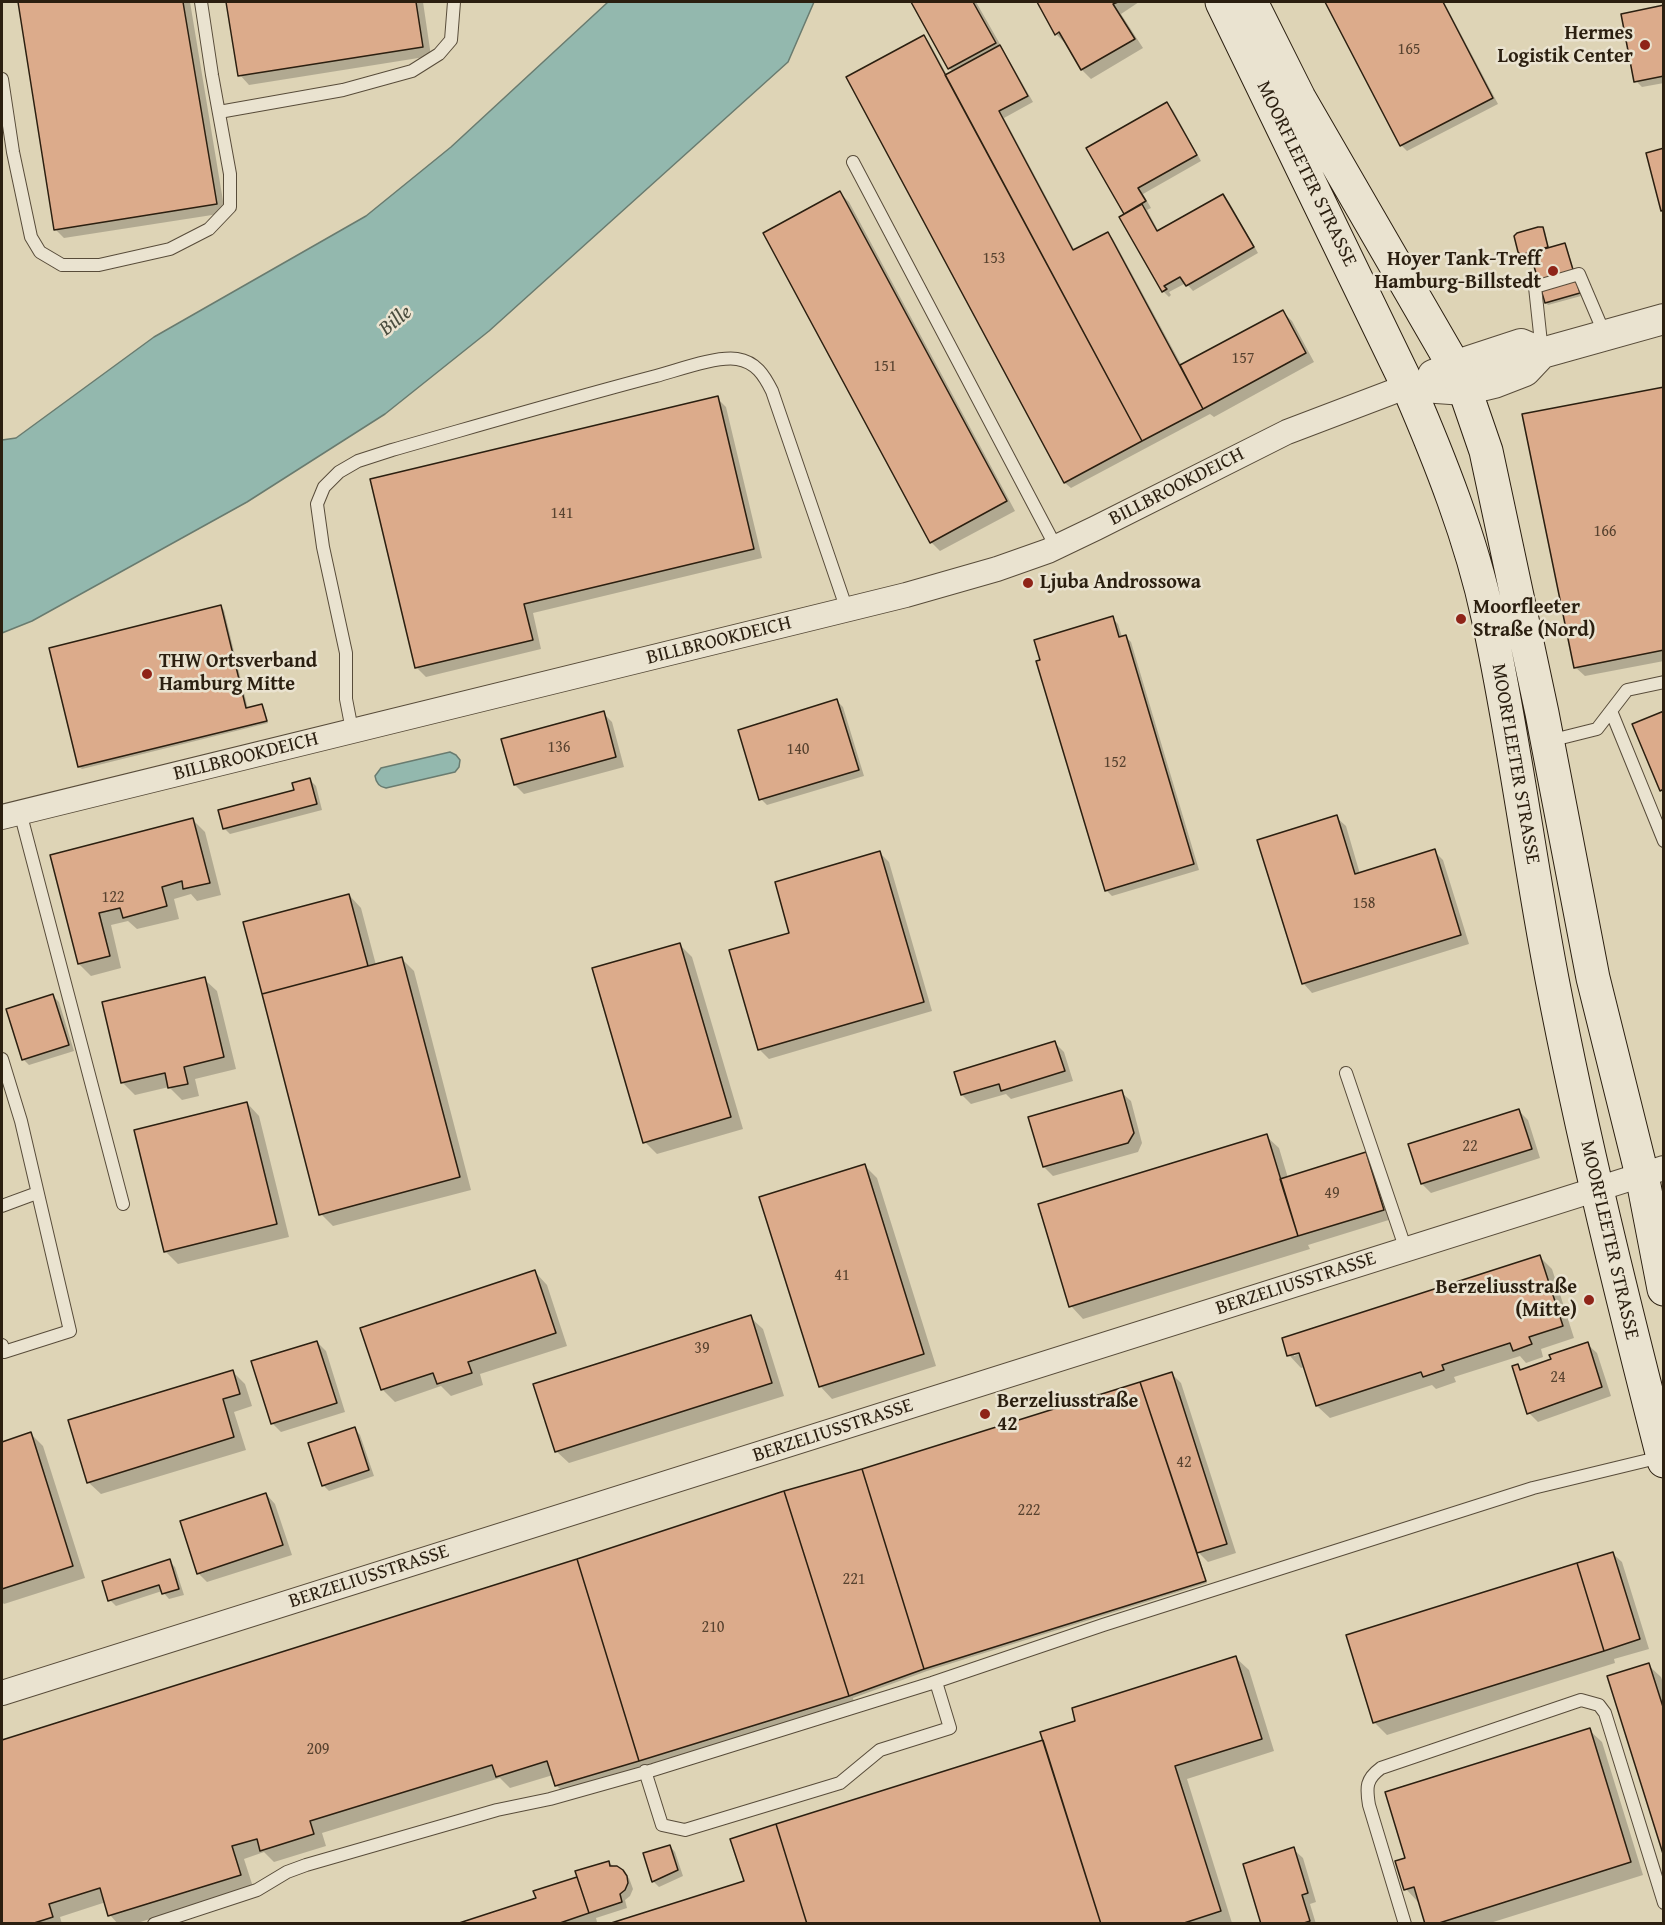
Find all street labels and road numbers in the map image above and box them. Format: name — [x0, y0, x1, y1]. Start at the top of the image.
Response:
street label: MOORFLEETER STRASSE — [1251, 77, 1361, 271]
street label: BILLBROOKDEICH — [1105, 443, 1249, 531]
street label: BILLBROOKDEICH — [644, 611, 794, 671]
street label: MOORFLEETER STRASSE — [1486, 662, 1544, 866]
street label: BILLBROOKDEICH — [171, 727, 321, 787]
street label: MOORFLEETER STRASSE — [1574, 1138, 1644, 1342]
street label: BERZELIUSSTRASSE — [1213, 1247, 1379, 1321]
street label: BERZELIUSSTRASSE — [750, 1394, 916, 1468]
street label: BERZELIUSSTRASSE — [286, 1540, 452, 1614]

